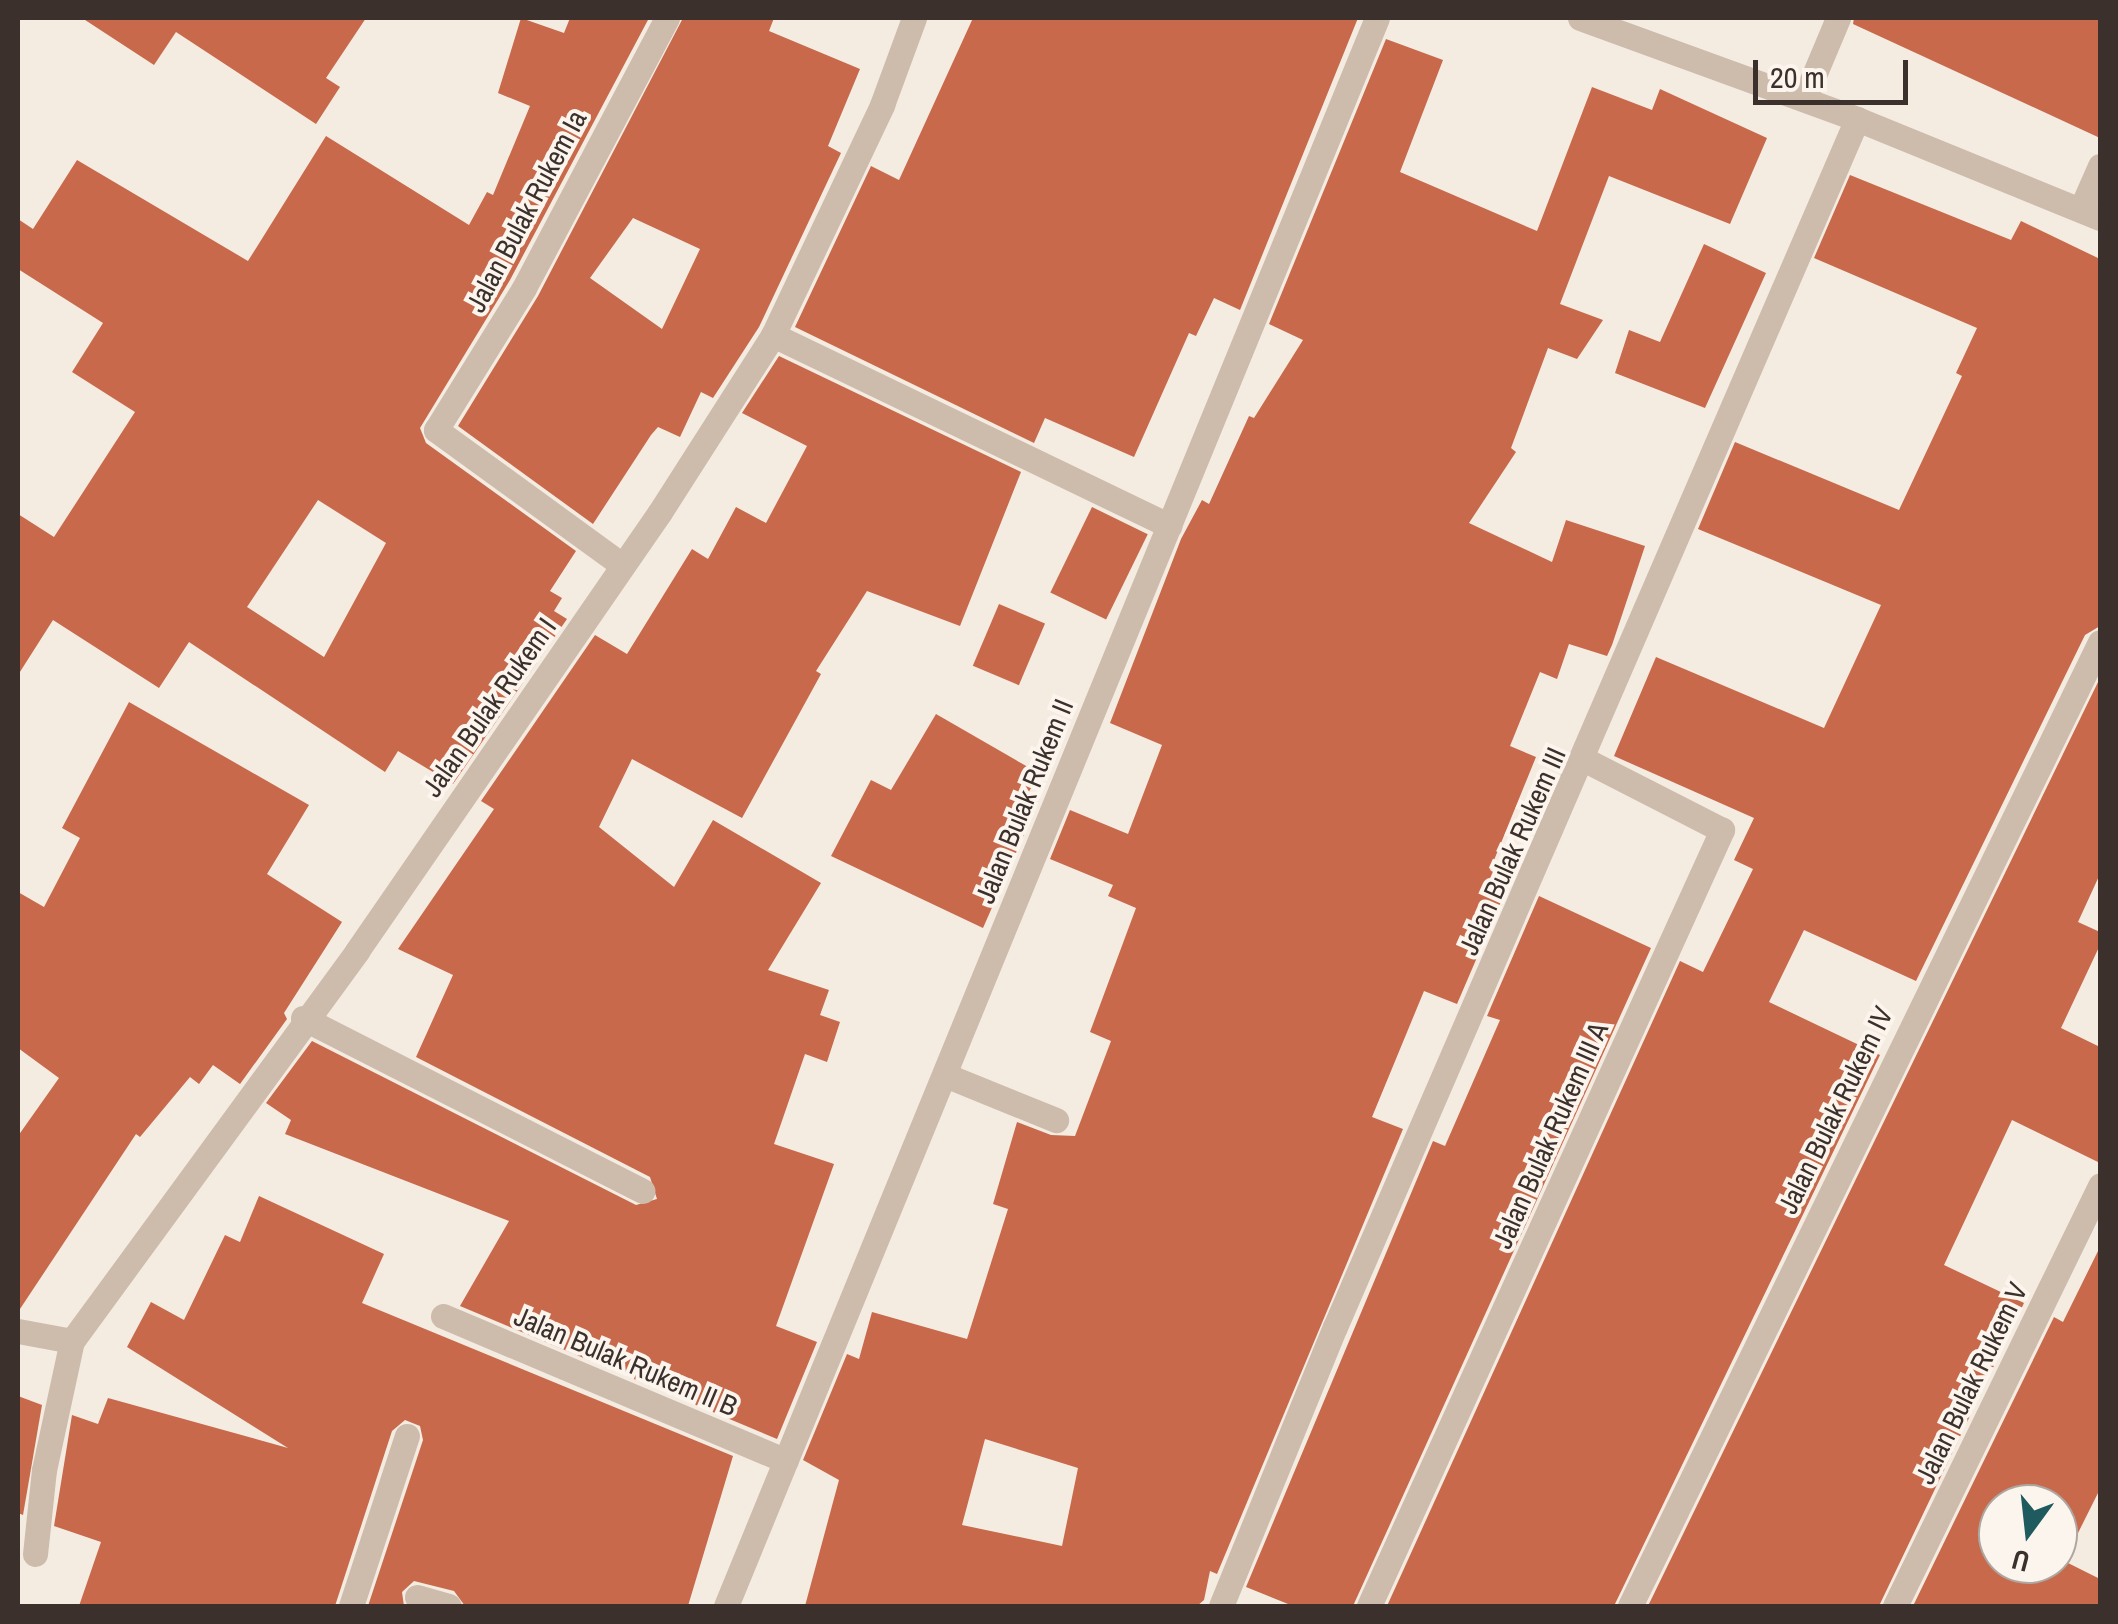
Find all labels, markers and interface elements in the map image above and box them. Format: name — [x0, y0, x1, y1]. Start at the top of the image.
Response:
scale bar — [1758, 40, 1913, 102]
text: 20 m — [1770, 57, 1825, 97]
street label: Jalan Bulak Rukem Ia — [459, 105, 593, 317]
street label: Jalan Bulak Rukem I — [415, 611, 563, 803]
street label: Jalan Bulak Rukem II — [968, 694, 1080, 908]
street label: Jalan Bulak Rukem III — [1451, 742, 1573, 960]
street label: Jalan Bulak Rukem IV — [1770, 1001, 1900, 1219]
street label: Jalan Bulak Rukem III A — [1485, 1016, 1615, 1254]
street label: Jalan Bulak Rukem V — [1908, 1277, 2034, 1489]
street label: Jalan Bulak Rukem II B — [510, 1299, 742, 1423]
north arrow — [1978, 1484, 2078, 1584]
text: U — [2008, 1541, 2034, 1582]

